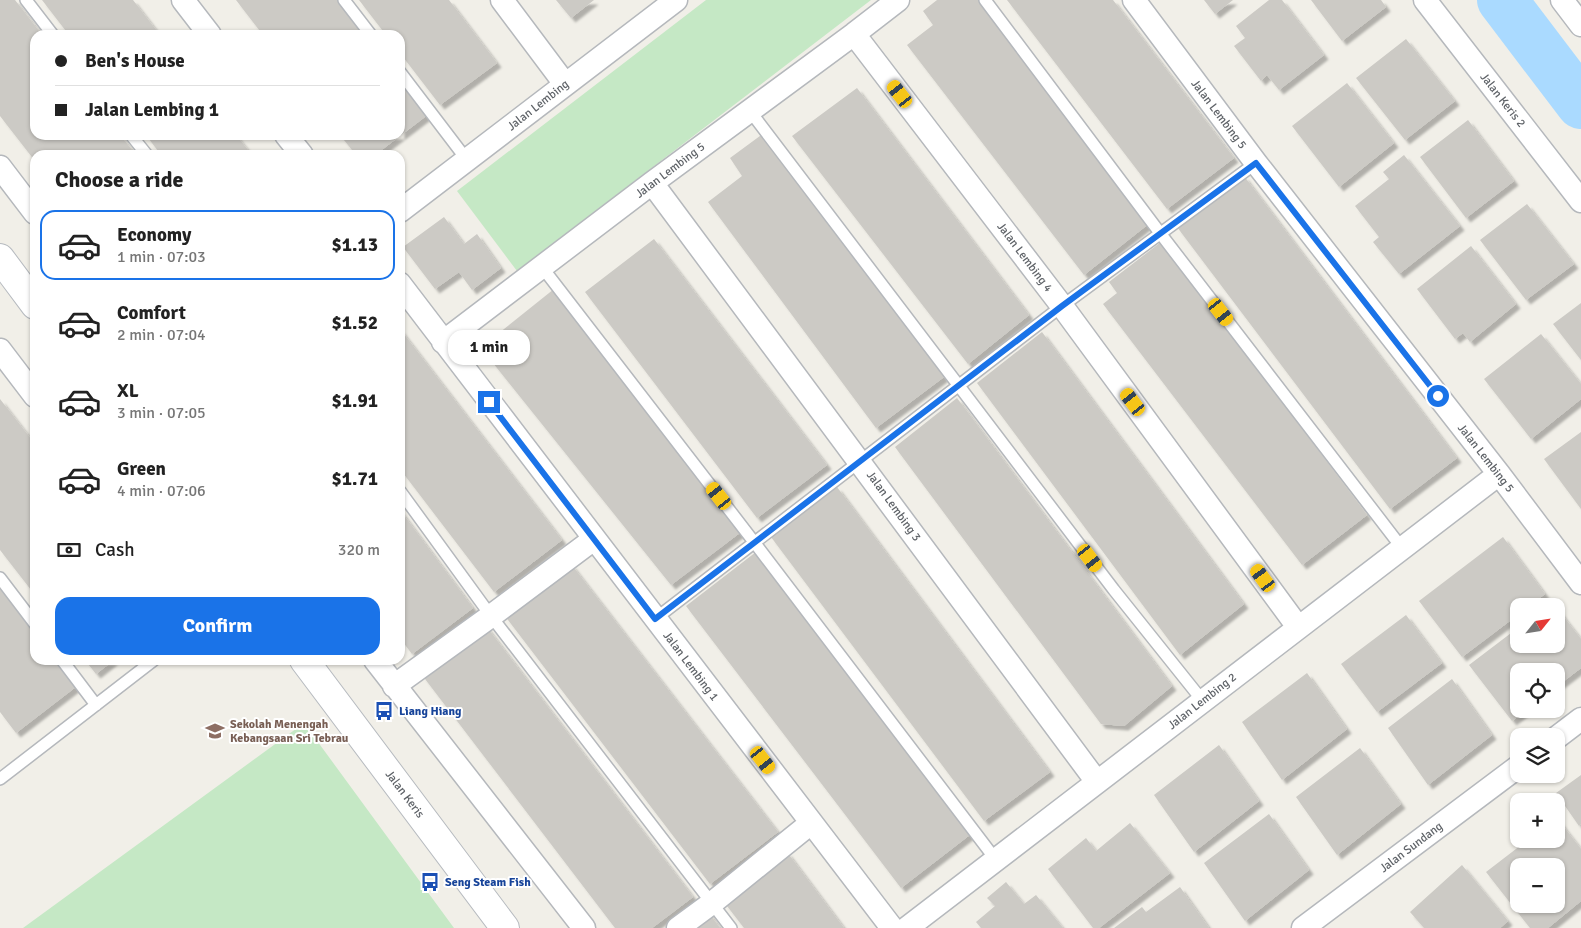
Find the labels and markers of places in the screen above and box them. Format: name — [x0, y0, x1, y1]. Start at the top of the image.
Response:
bus stop icon: Liang Hiang — [373, 700, 395, 722]
place label: Liang Hiang — [399, 704, 462, 719]
place label: Sekolah Menengah Kebangsaan Sri Tebrau — [230, 717, 349, 746]
school or university icon: Sekolah Menengah Kebangsaan Sri Tebrau — [204, 720, 226, 742]
bus stop icon: Seng Steam Fish — [419, 871, 441, 893]
place label: Seng Steam Fish — [445, 875, 531, 890]

